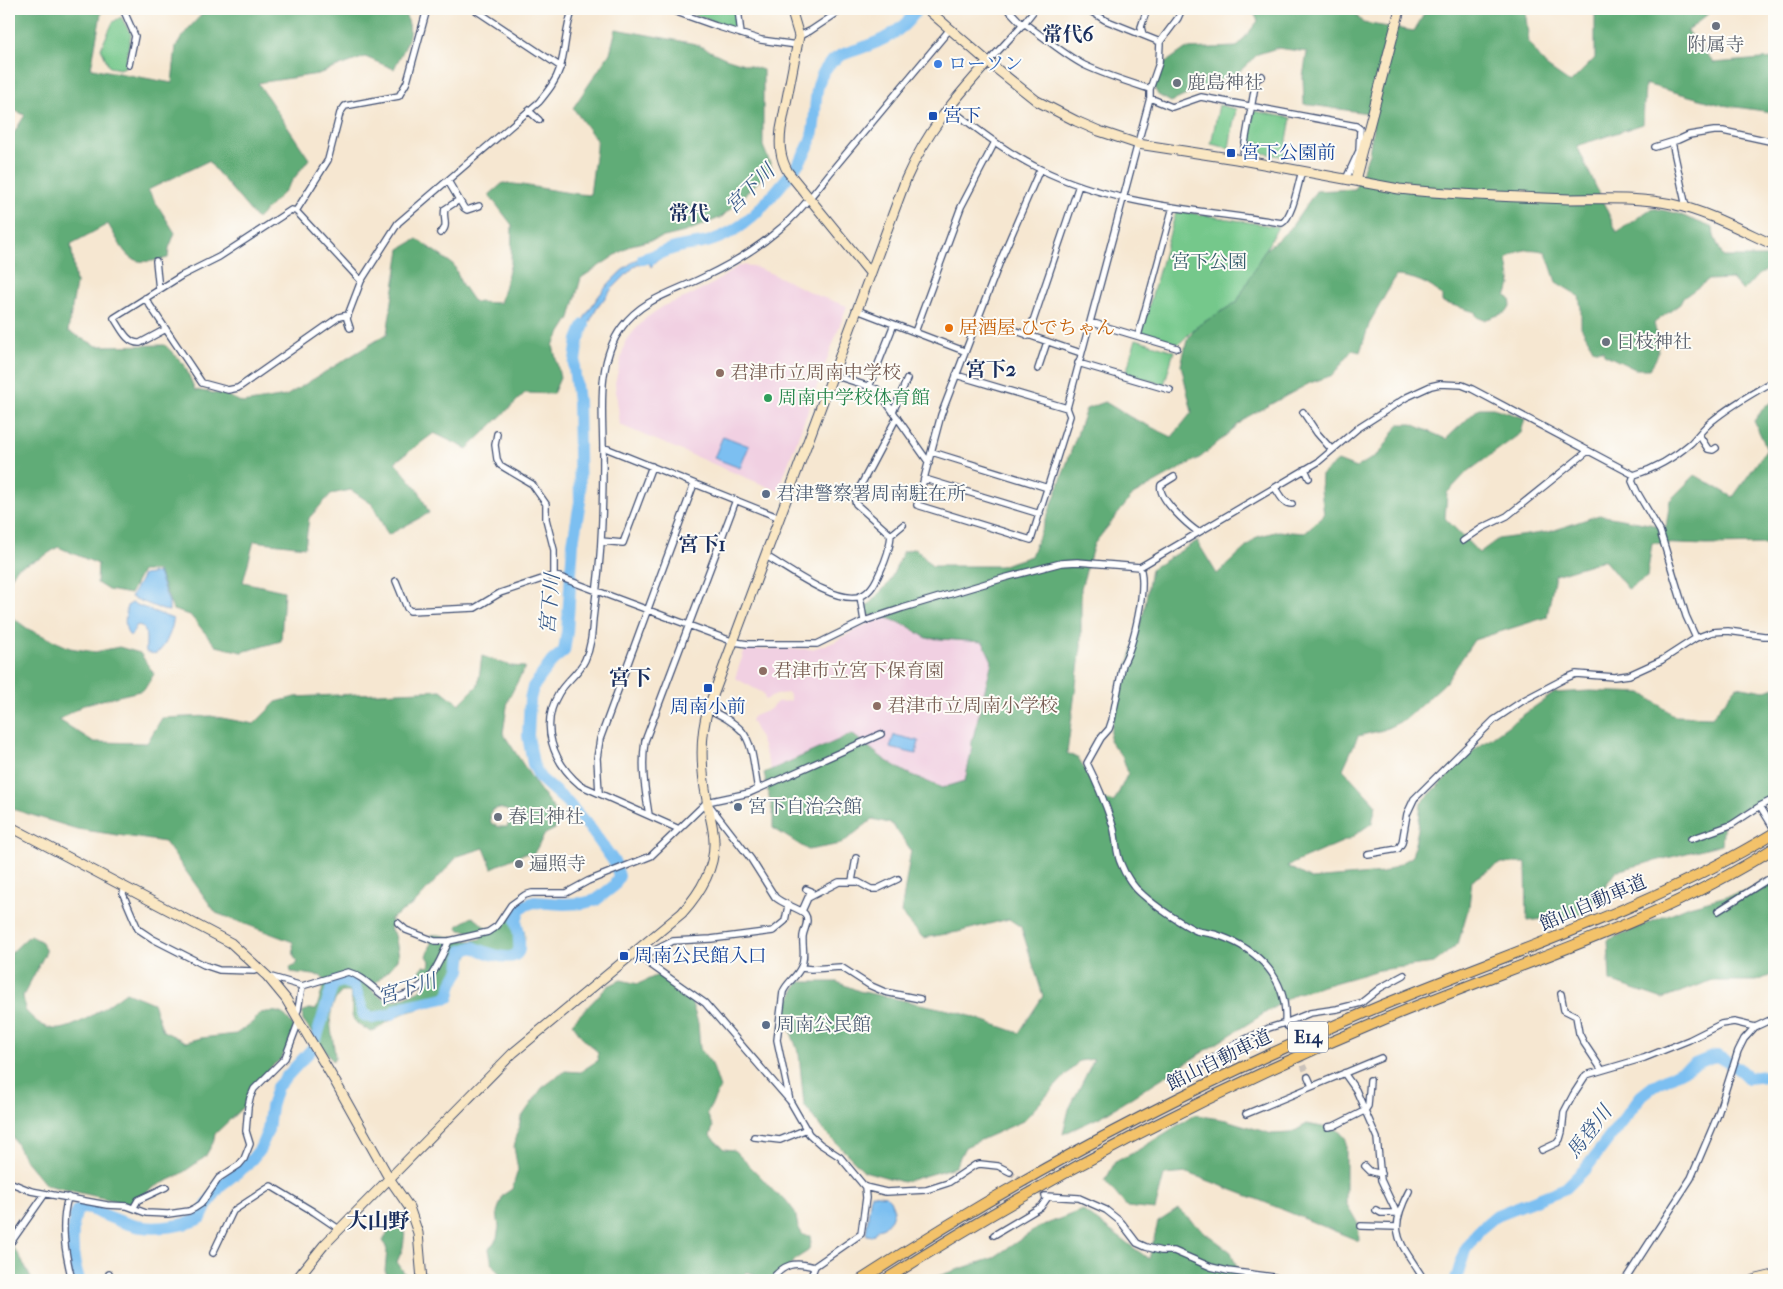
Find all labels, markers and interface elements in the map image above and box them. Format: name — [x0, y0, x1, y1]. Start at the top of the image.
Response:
marker: 附属寺 — [1710, 20, 1722, 32]
district label: 常代6 — [1043, 23, 1095, 46]
place label: 附属寺 — [1687, 34, 1745, 56]
place label: ローソン — [948, 53, 1023, 75]
marker: ローソン — [932, 58, 944, 70]
place label: 鹿島神社 — [1187, 72, 1263, 94]
marker: 鹿島神社 — [1171, 77, 1183, 89]
place label: 宮下 — [943, 105, 981, 127]
marker: 宮下 — [927, 110, 939, 122]
place label: 宮下公園前 — [1241, 142, 1336, 164]
marker: 宮下公園前 — [1225, 147, 1237, 159]
water label: 宮下川 — [721, 158, 781, 218]
district label: 常代 — [669, 202, 709, 225]
park label: 宮下公園 — [1171, 251, 1247, 273]
place label: 居酒屋 ひでちゃん — [959, 317, 1115, 339]
marker: 居酒屋 ひでちゃん — [943, 322, 955, 334]
place label: 日枝神社 — [1616, 331, 1692, 353]
marker: 日枝神社 — [1600, 336, 1612, 348]
district label: 宮下2 — [966, 358, 1016, 381]
place label: 君津市立周南中学校 — [730, 362, 901, 384]
marker: 君津市立周南中学校 — [714, 367, 726, 379]
place label: 周南中学校体育館 — [778, 387, 930, 409]
marker: 周南中学校体育館 — [762, 392, 774, 404]
place label: 君津警察署周南駐在所 — [776, 483, 966, 505]
marker: 君津警察署周南駐在所 — [760, 488, 772, 500]
district label: 宮下1 — [678, 533, 726, 556]
water label: 宮下川 — [536, 571, 564, 635]
place label: 君津市立宮下保育園 — [773, 660, 944, 682]
marker: 君津市立宮下保育園 — [757, 665, 769, 677]
district label: 宮下 — [609, 666, 651, 690]
marker: 周南小前 — [702, 682, 714, 694]
place label: 君津市立周南小学校 — [887, 695, 1058, 717]
place label: 周南小前 — [670, 696, 746, 718]
marker: 君津市立周南小学校 — [871, 700, 883, 712]
place label: 宮下自治会館 — [748, 796, 862, 818]
marker: 宮下自治会館 — [732, 801, 744, 813]
place label: 春日神社 — [508, 806, 584, 828]
marker: 春日神社 — [492, 811, 504, 823]
place label: 遍照寺 — [529, 853, 586, 875]
marker: 遍照寺 — [513, 858, 525, 870]
street label: 館山自動車道 — [1536, 871, 1650, 935]
place label: 周南公民館入口 — [634, 945, 767, 967]
marker: 周南公民館入口 — [618, 950, 630, 962]
water label: 宮下川 — [375, 969, 441, 1009]
place label: 周南公民館 — [776, 1014, 871, 1036]
marker: 周南公民館 — [760, 1019, 772, 1031]
road number: E14 — [1288, 1022, 1328, 1052]
street label: 館山自動車道 — [1163, 1025, 1275, 1095]
water label: 馬登川 — [1561, 1100, 1618, 1163]
district label: 大山野 — [347, 1209, 410, 1233]

